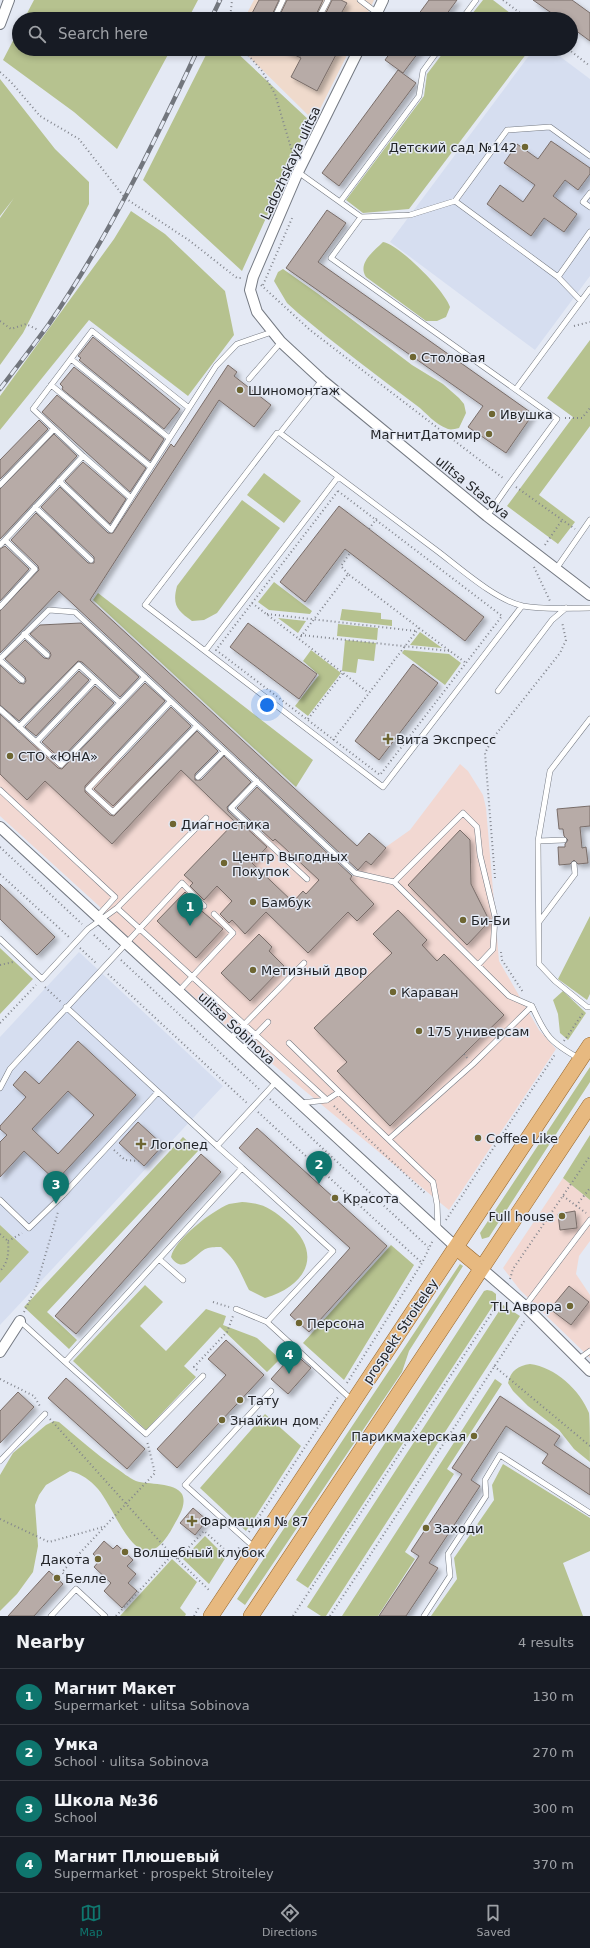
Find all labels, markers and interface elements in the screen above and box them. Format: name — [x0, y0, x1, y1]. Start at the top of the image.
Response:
search box — [12, 12, 578, 56]
icon: search — [26, 23, 48, 45]
text: Search here — [58, 25, 148, 43]
street label: Ladozhskaya ulitsa — [258, 104, 323, 222]
place label: Детский сад №142 — [389, 140, 517, 155]
marker: Детский сад №142 — [520, 142, 530, 152]
place label: Столовая — [421, 350, 485, 365]
marker: Столовая — [408, 352, 418, 362]
place label: Шиномонтаж — [248, 383, 341, 398]
marker: Шиномонтаж — [235, 385, 245, 395]
place label: Ивушка — [500, 407, 553, 422]
marker: Ивушка — [487, 409, 497, 419]
place label: МагнитДатомир — [370, 427, 481, 442]
marker: МагнитДатомир — [484, 429, 494, 439]
street label: ulitsa Stasova — [433, 453, 513, 522]
your location — [257, 695, 277, 715]
place label: Вита Экспресс — [396, 732, 496, 747]
marker: Вита Экспресс — [383, 734, 393, 744]
place label: СТО «ЮНА» — [18, 749, 98, 764]
marker: СТО «ЮНА» — [5, 751, 15, 761]
place label: Диагностика — [181, 817, 270, 832]
marker: Диагностика — [168, 819, 178, 829]
place label: Центр Выгодных Покупок — [232, 849, 348, 879]
marker: Центр Выгодных Покупок — [219, 858, 229, 868]
pin: 1 — [177, 893, 203, 926]
place label: Бамбук — [261, 895, 311, 910]
marker: Бамбук — [248, 897, 258, 907]
place label: Би-Би — [471, 913, 510, 928]
marker: Би-Би — [458, 915, 468, 925]
place label: Метизный двор — [261, 963, 367, 978]
marker: Метизный двор — [248, 965, 258, 975]
place label: Караван — [401, 985, 459, 1000]
marker: Караван — [388, 987, 398, 997]
street label: ulitsa Sobinova — [195, 989, 278, 1068]
place label: 175 универсам — [427, 1024, 529, 1039]
marker: 175 универсам — [414, 1026, 424, 1036]
place label: Coffee Like — [486, 1131, 558, 1146]
marker: Coffee Like — [473, 1133, 483, 1143]
place label: Логопед — [150, 1137, 208, 1152]
marker: Логопед — [135, 1138, 147, 1150]
pin: 2 — [306, 1151, 332, 1184]
pin: 3 — [43, 1171, 69, 1204]
place label: Красота — [343, 1191, 399, 1206]
marker: Красота — [330, 1193, 340, 1203]
place label: Full house — [488, 1209, 554, 1224]
marker: Full house — [557, 1211, 567, 1221]
street label: prospekt Stroiteley — [360, 1276, 441, 1387]
place label: ТЦ Аврора — [490, 1299, 562, 1314]
marker: ТЦ Аврора — [565, 1301, 575, 1311]
place label: Персона — [307, 1316, 365, 1331]
marker: Персона — [294, 1318, 304, 1328]
pin: 4 — [276, 1341, 302, 1374]
place label: Тату — [247, 1393, 279, 1408]
marker: Тату — [235, 1395, 245, 1405]
place label: Знайкин дом — [230, 1413, 319, 1428]
marker: Знайкин дом — [217, 1415, 227, 1425]
place label: Парикмахерская — [351, 1429, 466, 1444]
marker: Парикмахерская — [469, 1431, 479, 1441]
place label: Фармация № 87 — [200, 1514, 309, 1529]
marker: Фармация № 87 — [187, 1516, 197, 1526]
place label: Заходи — [434, 1521, 483, 1536]
marker: Заходи — [421, 1523, 431, 1533]
place label: Волшебный клубок — [133, 1545, 265, 1560]
marker: Волшебный клубок — [120, 1547, 130, 1557]
place label: Дакота — [41, 1552, 90, 1567]
marker: Дакота — [93, 1554, 103, 1564]
place label: Белле — [65, 1571, 107, 1586]
marker: Белле — [52, 1573, 62, 1583]
text: Nearby — [16, 1632, 85, 1652]
text: 4 results — [518, 1635, 574, 1650]
text: Магнит Макет — [54, 1680, 176, 1698]
text: 1 — [24, 1689, 34, 1704]
text: 130 m — [532, 1689, 574, 1704]
text: Supermarket · ulitsa Sobinova — [54, 1698, 250, 1713]
text: Умка — [54, 1736, 98, 1754]
text: 2 — [24, 1745, 34, 1760]
text: 270 m — [532, 1745, 574, 1760]
text: School · ulitsa Sobinova — [54, 1754, 209, 1769]
text: Школа №36 — [54, 1792, 158, 1810]
text: 3 — [24, 1801, 34, 1816]
text: 300 m — [532, 1801, 574, 1816]
text: School — [54, 1810, 97, 1825]
text: Магнит Плюшевый — [54, 1848, 219, 1866]
text: 4 — [24, 1857, 34, 1872]
text: 370 m — [532, 1857, 574, 1872]
text: Supermarket · prospekt Stroiteley — [54, 1866, 274, 1881]
tab: Map — [80, 1902, 103, 1939]
tab: Directions — [262, 1902, 317, 1939]
tab: Saved — [476, 1902, 510, 1939]

